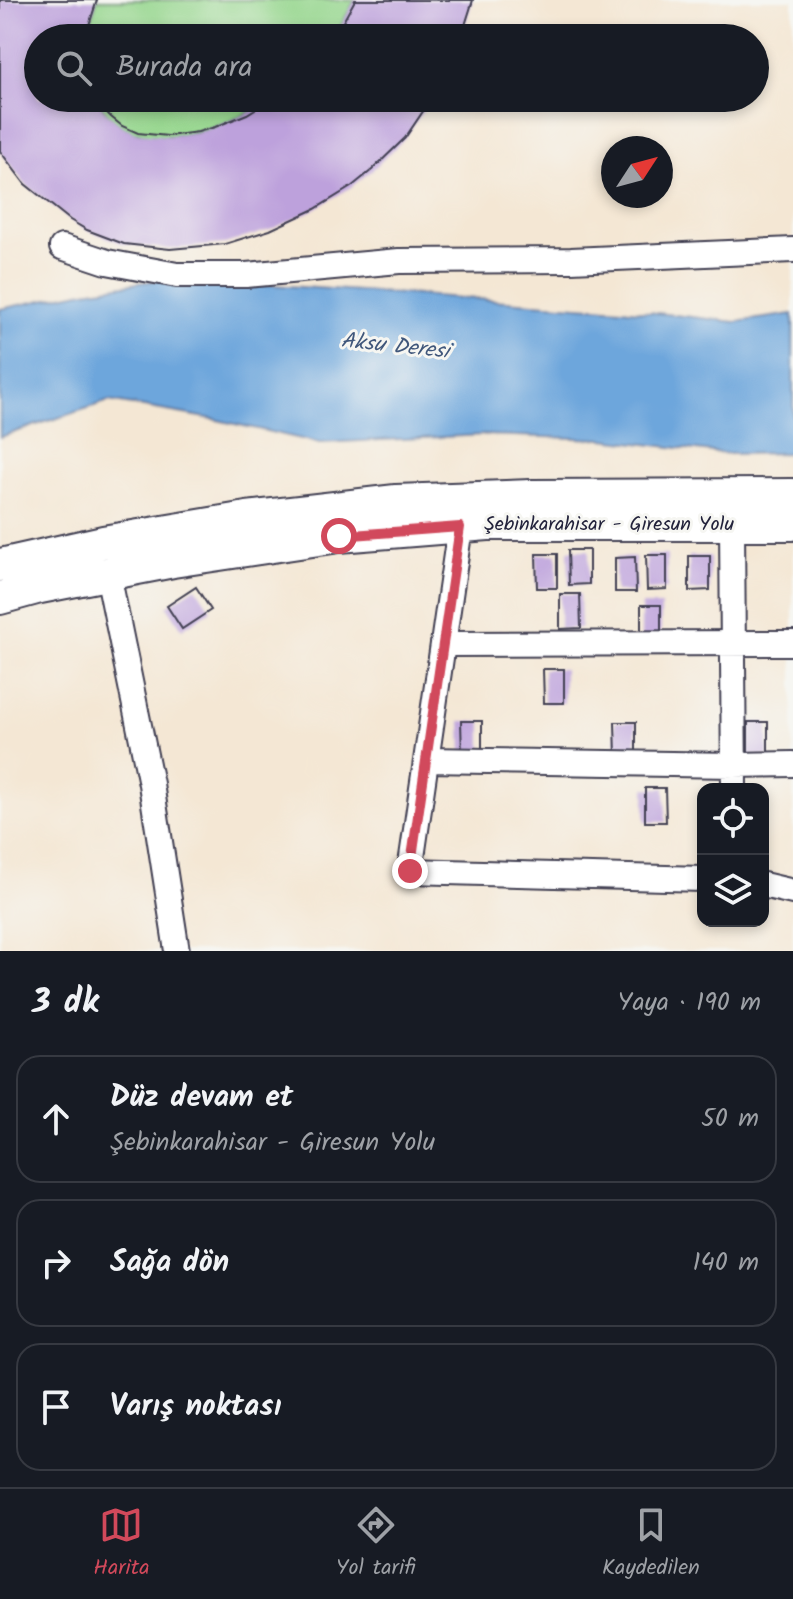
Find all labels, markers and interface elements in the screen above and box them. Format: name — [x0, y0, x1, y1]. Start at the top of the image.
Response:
search box — [24, 24, 769, 112]
text: Burada ara — [116, 44, 253, 92]
icon: search — [52, 46, 96, 90]
north arrow — [601, 136, 673, 208]
water label: Aksu Deresi — [339, 324, 455, 371]
street label: Şebinkarahisar - Giresun Yolu — [484, 509, 734, 541]
route start — [321, 518, 357, 554]
map controls — [697, 783, 769, 927]
button: locate — [697, 783, 769, 855]
route end — [392, 853, 428, 889]
button: layers — [697, 855, 769, 927]
text: 3 dk — [32, 976, 99, 1030]
text: Yaya · 190 m — [617, 982, 761, 1024]
text: Düz devam et — [110, 1074, 293, 1122]
icon: ahead — [34, 1097, 78, 1141]
text: 50 m — [701, 1098, 759, 1140]
text: Şebinkarahisar - Giresun Yolu — [110, 1122, 435, 1164]
text: Sağa dön — [110, 1239, 229, 1287]
icon: right — [34, 1241, 78, 1285]
text: 140 m — [692, 1242, 759, 1284]
text: Varış noktası — [110, 1383, 281, 1431]
icon: arrive — [34, 1385, 78, 1429]
tab: Harita — [93, 1503, 150, 1586]
tab: Yol tarifi — [336, 1503, 416, 1586]
tab: Kaydedilen — [602, 1503, 700, 1586]

